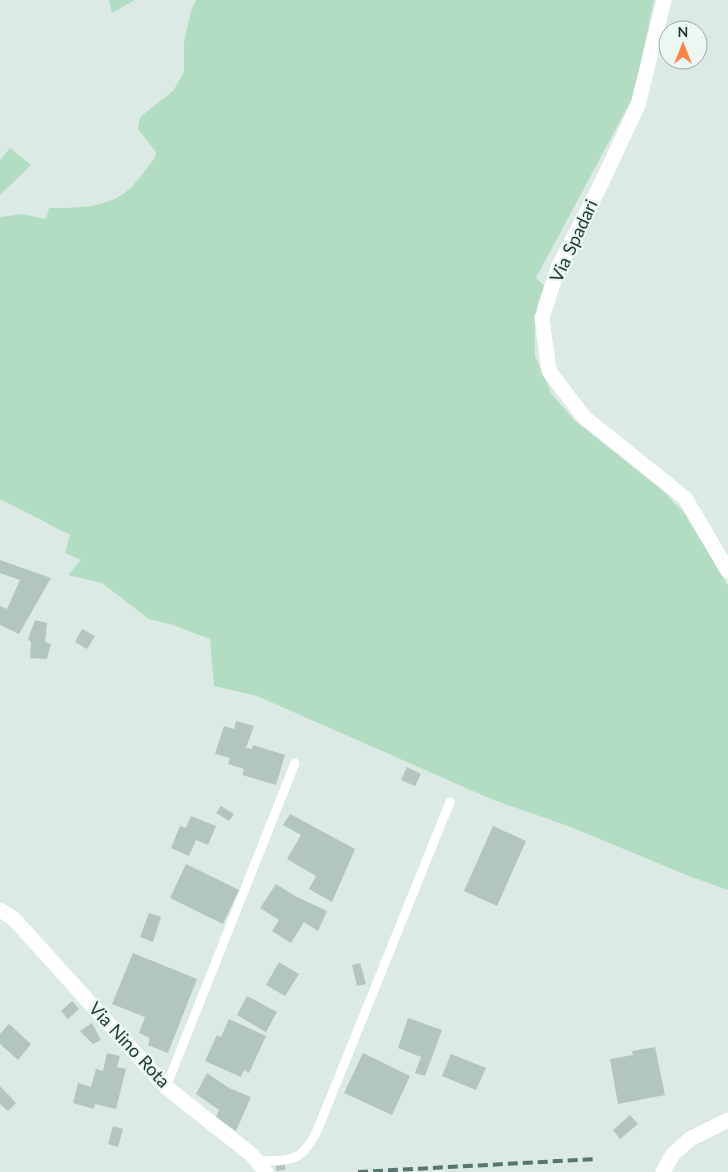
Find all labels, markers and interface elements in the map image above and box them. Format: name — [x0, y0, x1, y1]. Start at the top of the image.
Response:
north arrow — [658, 20, 708, 70]
text: N — [678, 23, 688, 40]
street label: Via Spadari — [544, 196, 602, 285]
street label: Via Nino Rota — [85, 997, 175, 1092]

